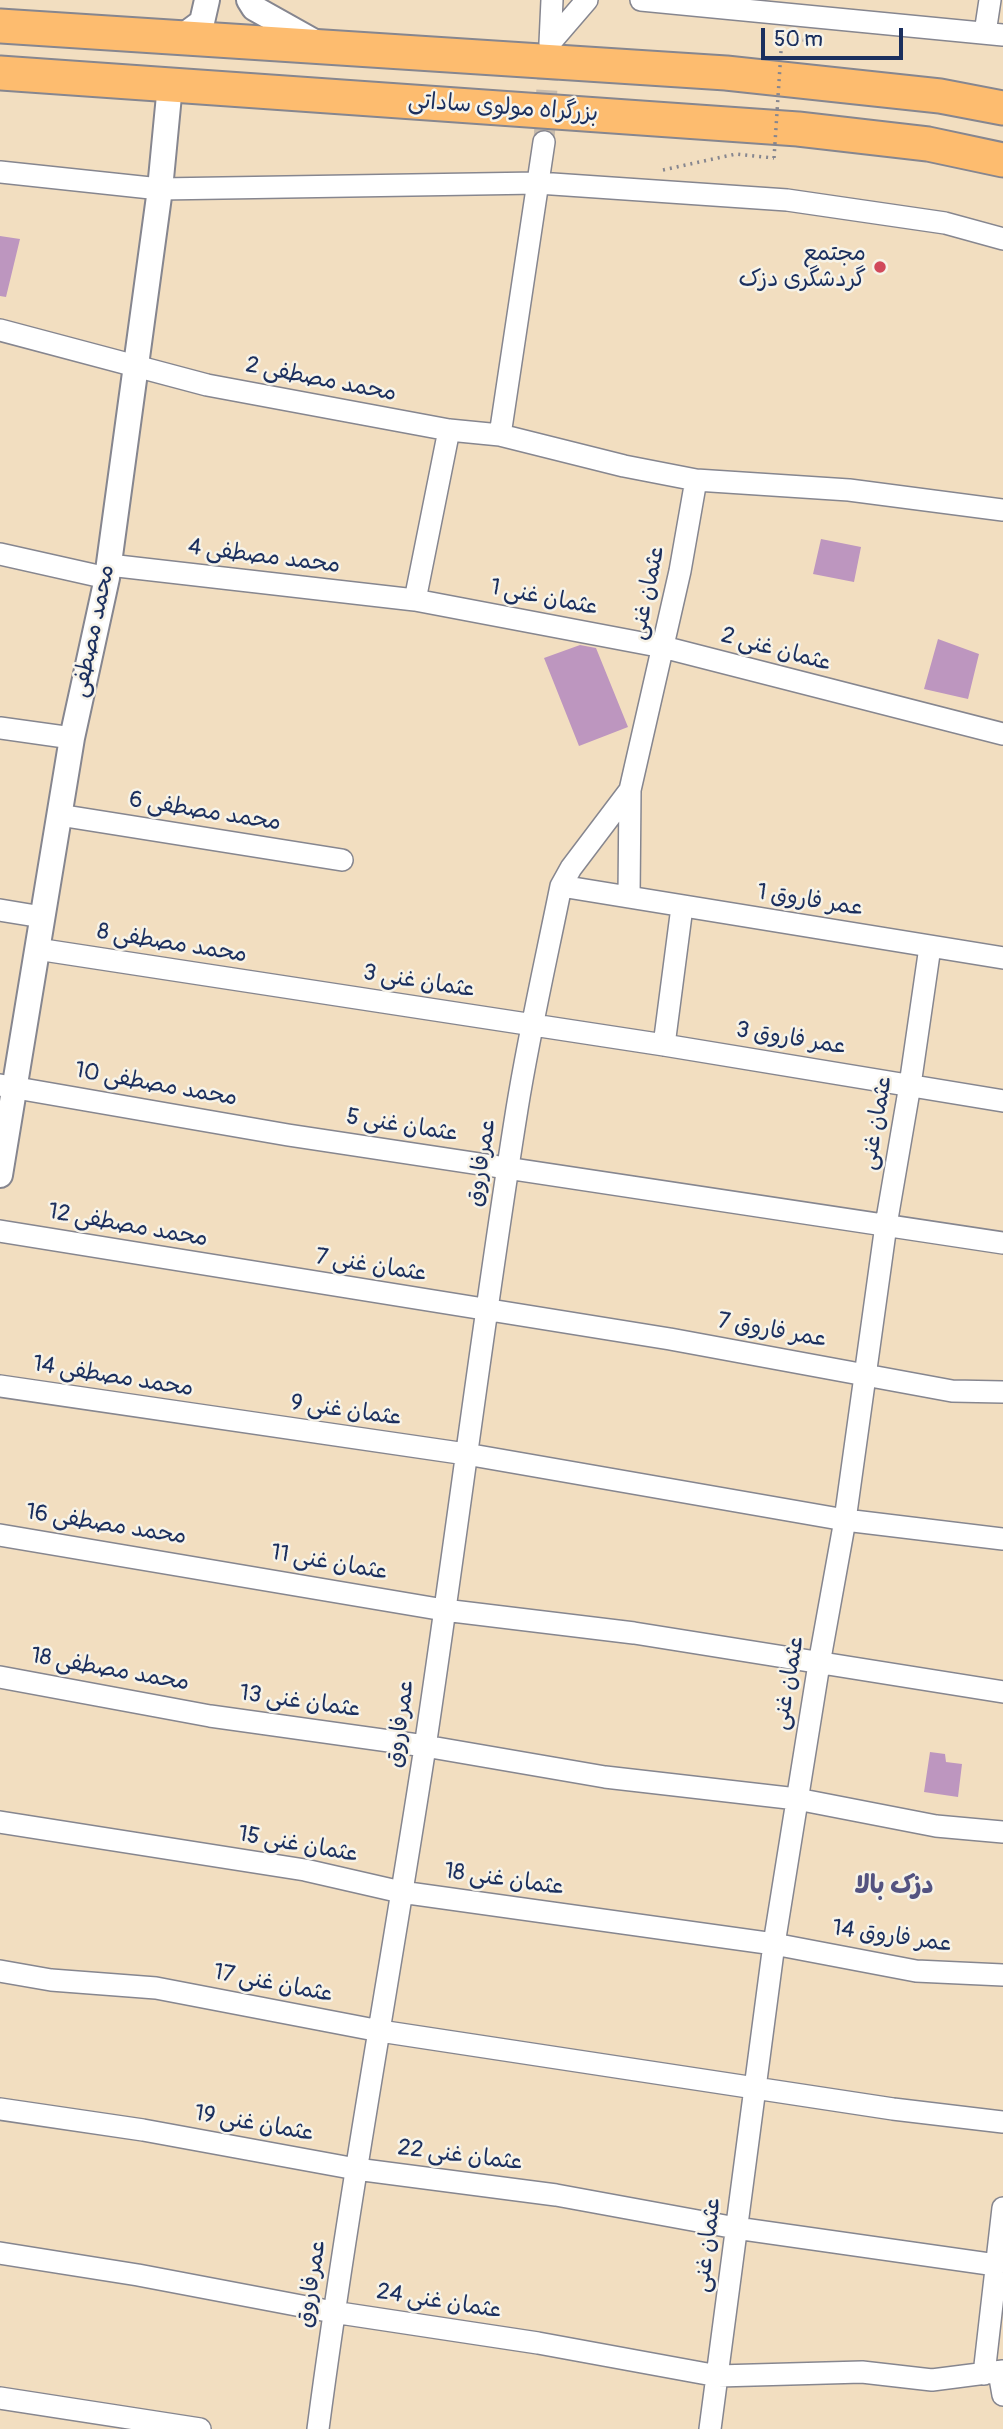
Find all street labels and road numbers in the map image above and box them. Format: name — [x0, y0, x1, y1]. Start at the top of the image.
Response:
street label: بزرگراه مولوی ساداتی — [407, 88, 599, 128]
street label: محمد مصطفی 2 — [243, 352, 399, 408]
street label: محمد مصطفی 4 — [186, 534, 342, 580]
street label: عثمان غنی — [625, 544, 671, 642]
street label: محمد مصطفی — [66, 562, 122, 700]
street label: عثمان غنی 1 — [488, 574, 600, 622]
street label: عثمان غنی 2 — [718, 622, 834, 678]
street label: محمد مصطفی 6 — [127, 786, 283, 838]
street label: عمر فاروق 1 — [755, 879, 865, 923]
street label: محمد مصطفی 8 — [95, 919, 249, 969]
street label: عثمان غنی 3 — [361, 960, 477, 1004]
street label: عمر فاروق 3 — [734, 1017, 848, 1061]
street label: محمد مصطفی 10 — [72, 1057, 240, 1113]
street label: عثمان غنی — [855, 1074, 899, 1172]
street label: عثمان غنی 5 — [344, 1104, 460, 1148]
street label: عمرفاروق — [461, 1117, 503, 1209]
street label: محمد مصطفی 12 — [46, 1198, 210, 1254]
street label: عثمان غنی 7 — [313, 1244, 429, 1288]
street label: عمر فاروق 7 — [715, 1308, 829, 1354]
street label: محمد مصطفی 14 — [31, 1351, 195, 1403]
street label: عثمان غنی 9 — [289, 1390, 403, 1432]
street label: محمد مصطفی 16 — [24, 1499, 188, 1551]
street label: عثمان غنی 11 — [268, 1539, 390, 1587]
street label: عثمان غنی — [767, 1634, 811, 1732]
street label: محمد مصطفی 18 — [29, 1642, 191, 1698]
street label: عمرفاروق — [381, 1678, 421, 1770]
street label: عثمان غنی 13 — [238, 1680, 362, 1724]
street label: عثمان غنی 15 — [236, 1821, 360, 1869]
street label: عثمان غنی 18 — [442, 1858, 566, 1902]
street label: عمر فاروق 14 — [830, 1915, 954, 1959]
street label: عثمان غنی 17 — [211, 1959, 335, 2009]
street label: عثمان غنی 19 — [192, 2100, 316, 2148]
street label: عثمان غنی 22 — [396, 2135, 524, 2177]
street label: عثمان غنی — [689, 2196, 727, 2294]
street label: عمرفاروق — [291, 2238, 333, 2330]
street label: عثمان غنی 24 — [374, 2278, 504, 2326]

